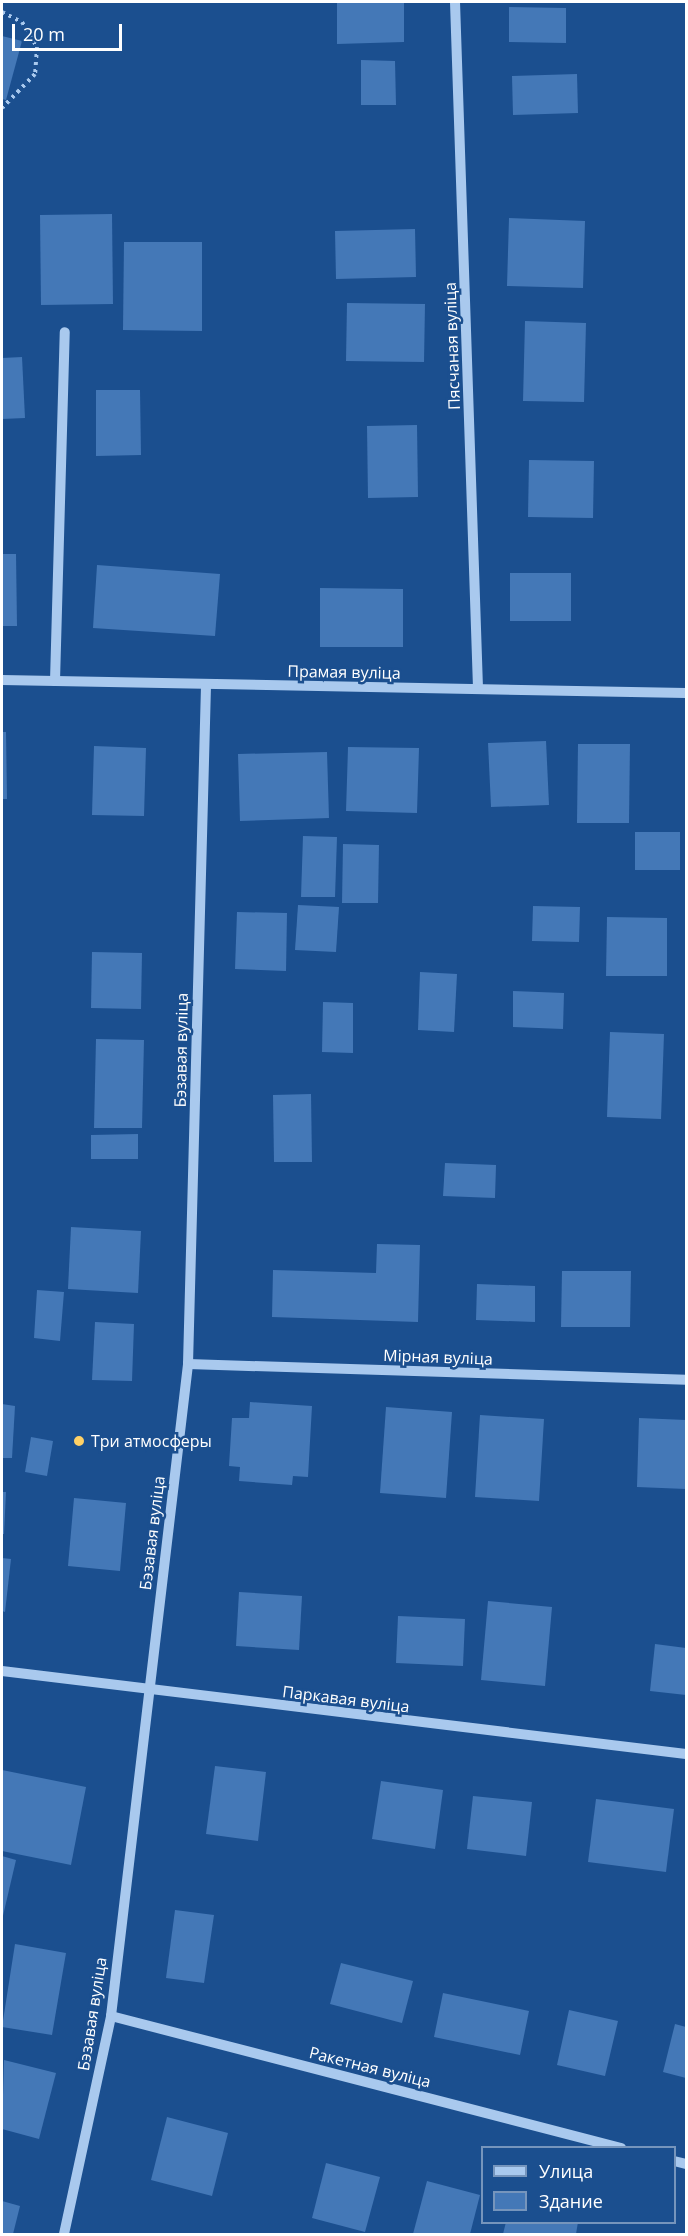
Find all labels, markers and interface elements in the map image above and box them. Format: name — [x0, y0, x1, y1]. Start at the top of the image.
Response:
scale bar — [15, 12, 124, 50]
text: 20 m — [23, 22, 65, 46]
street label: Пясчаная вуліца — [440, 282, 464, 410]
street label: Прамая вуліца — [287, 661, 401, 683]
street label: Бэзавая вуліца — [170, 992, 192, 1108]
street label: Мірная вуліца — [383, 1345, 493, 1369]
place label: Три атмосферы — [91, 1431, 212, 1451]
marker: Три атмосферы — [72, 1434, 86, 1448]
street label: Бэзавая вуліца — [135, 1475, 169, 1591]
street label: Паркавая вуліца — [281, 1682, 411, 1716]
street label: Бэзавая вуліца — [74, 1956, 110, 2072]
street label: Ракетная вуліца — [307, 2043, 433, 2091]
legend — [481, 2146, 676, 2224]
text: Улица — [539, 2159, 593, 2183]
text: Здание — [539, 2189, 603, 2213]

